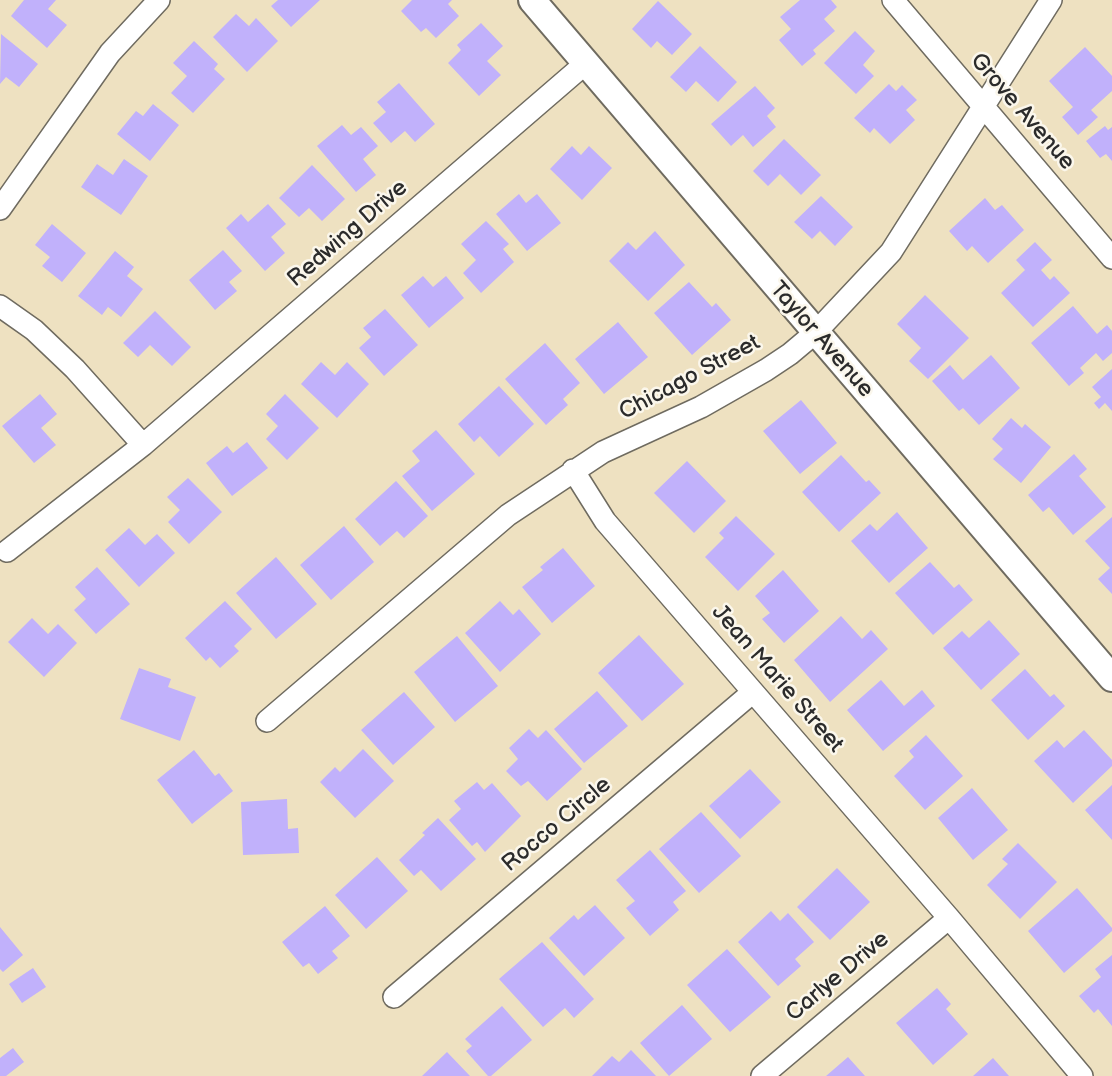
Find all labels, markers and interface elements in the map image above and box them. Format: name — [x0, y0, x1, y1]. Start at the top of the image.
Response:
street label: Grove Avenue — [964, 48, 1080, 176]
street label: Redwing Drive — [282, 175, 414, 293]
street label: Taylor Avenue — [763, 276, 879, 404]
street label: Chicago Street — [615, 329, 765, 427]
street label: Jean Marie Street — [705, 599, 849, 759]
street label: Rocco Circle — [497, 771, 617, 879]
street label: Carlye Drive — [781, 926, 895, 1028]

